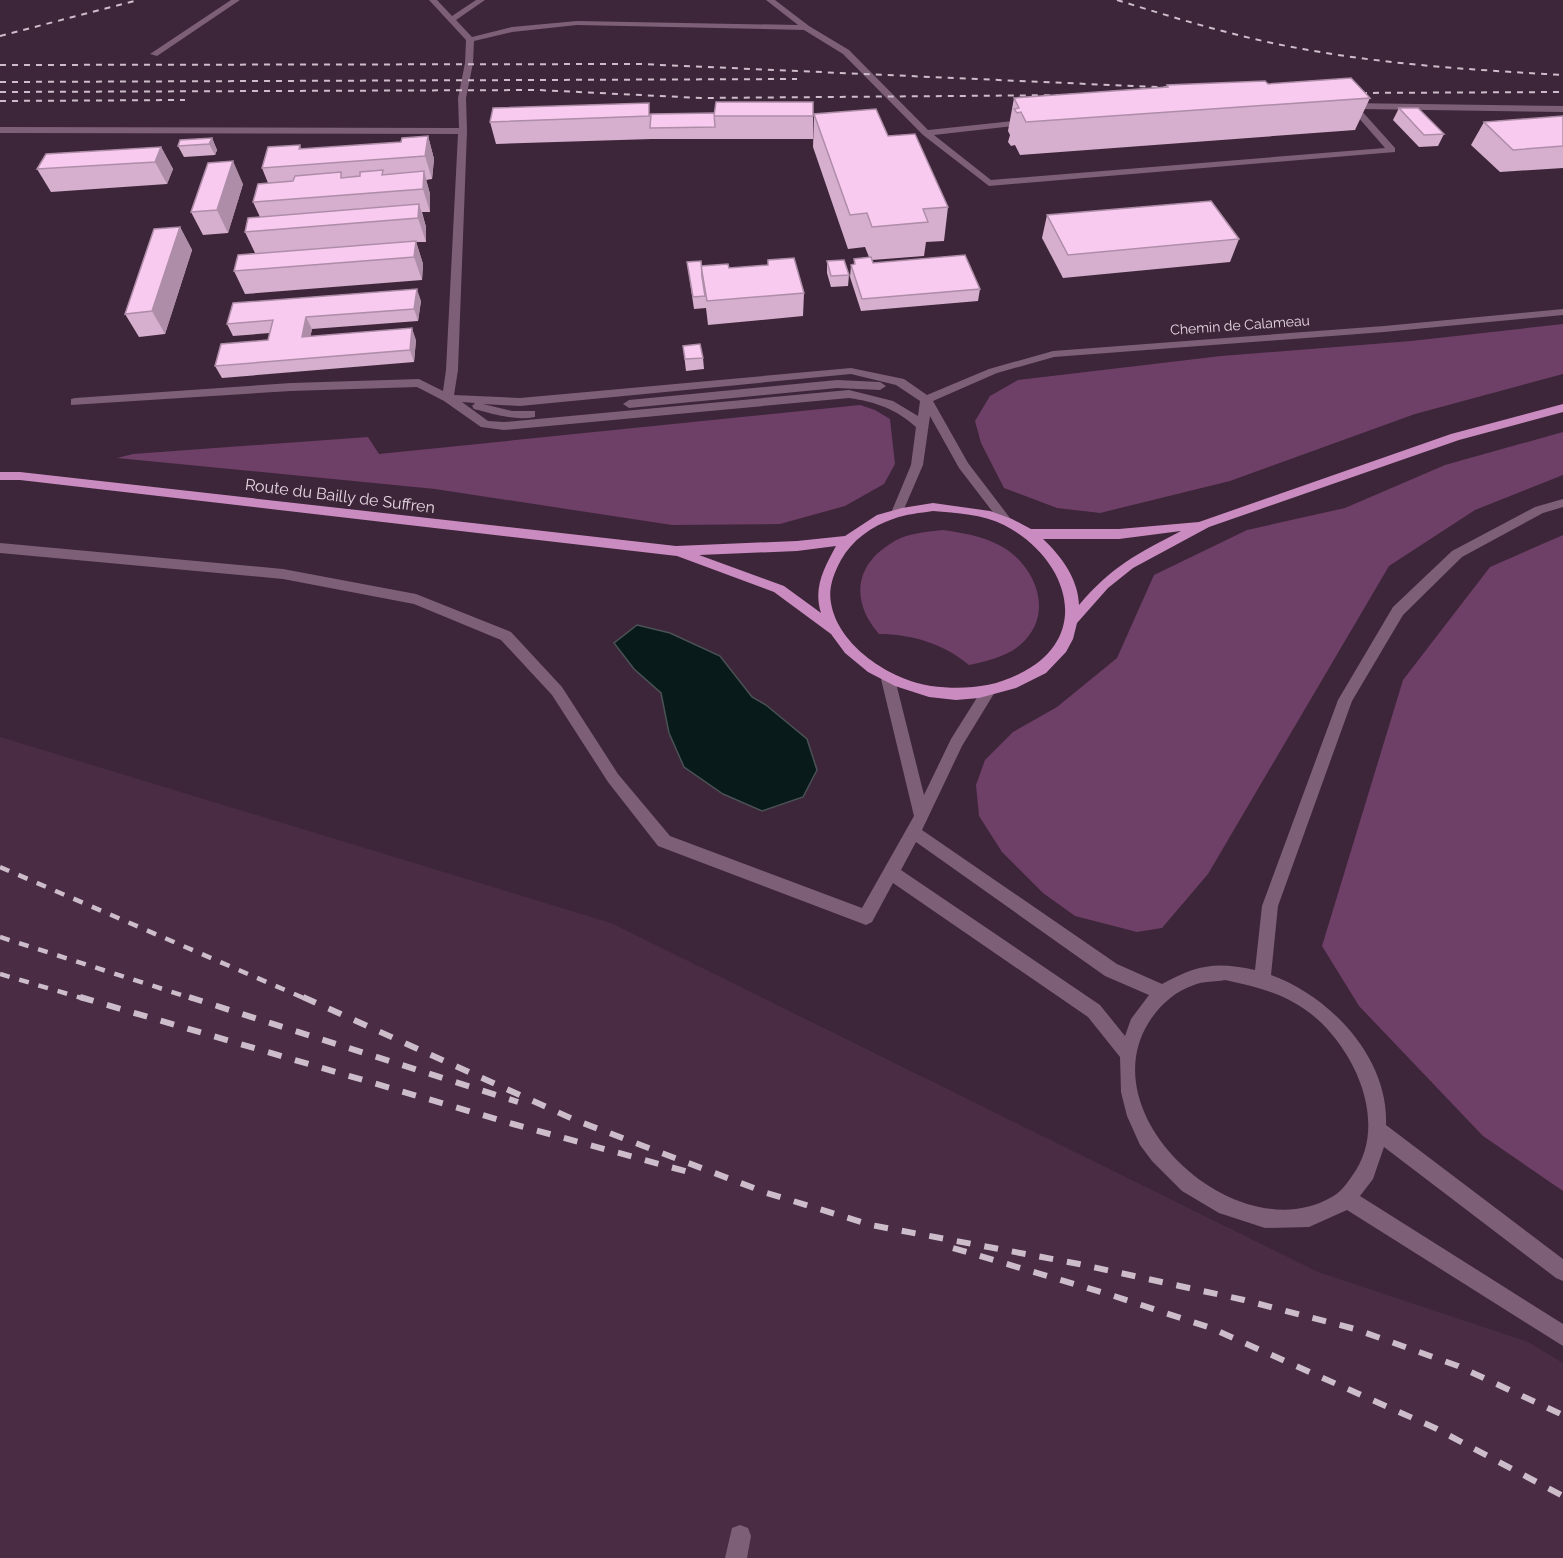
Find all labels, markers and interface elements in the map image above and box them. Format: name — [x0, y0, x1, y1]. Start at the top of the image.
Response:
street label: Chemin de Calameau — [1170, 312, 1310, 338]
street label: Route du Bailly de Suffren — [244, 475, 436, 517]

